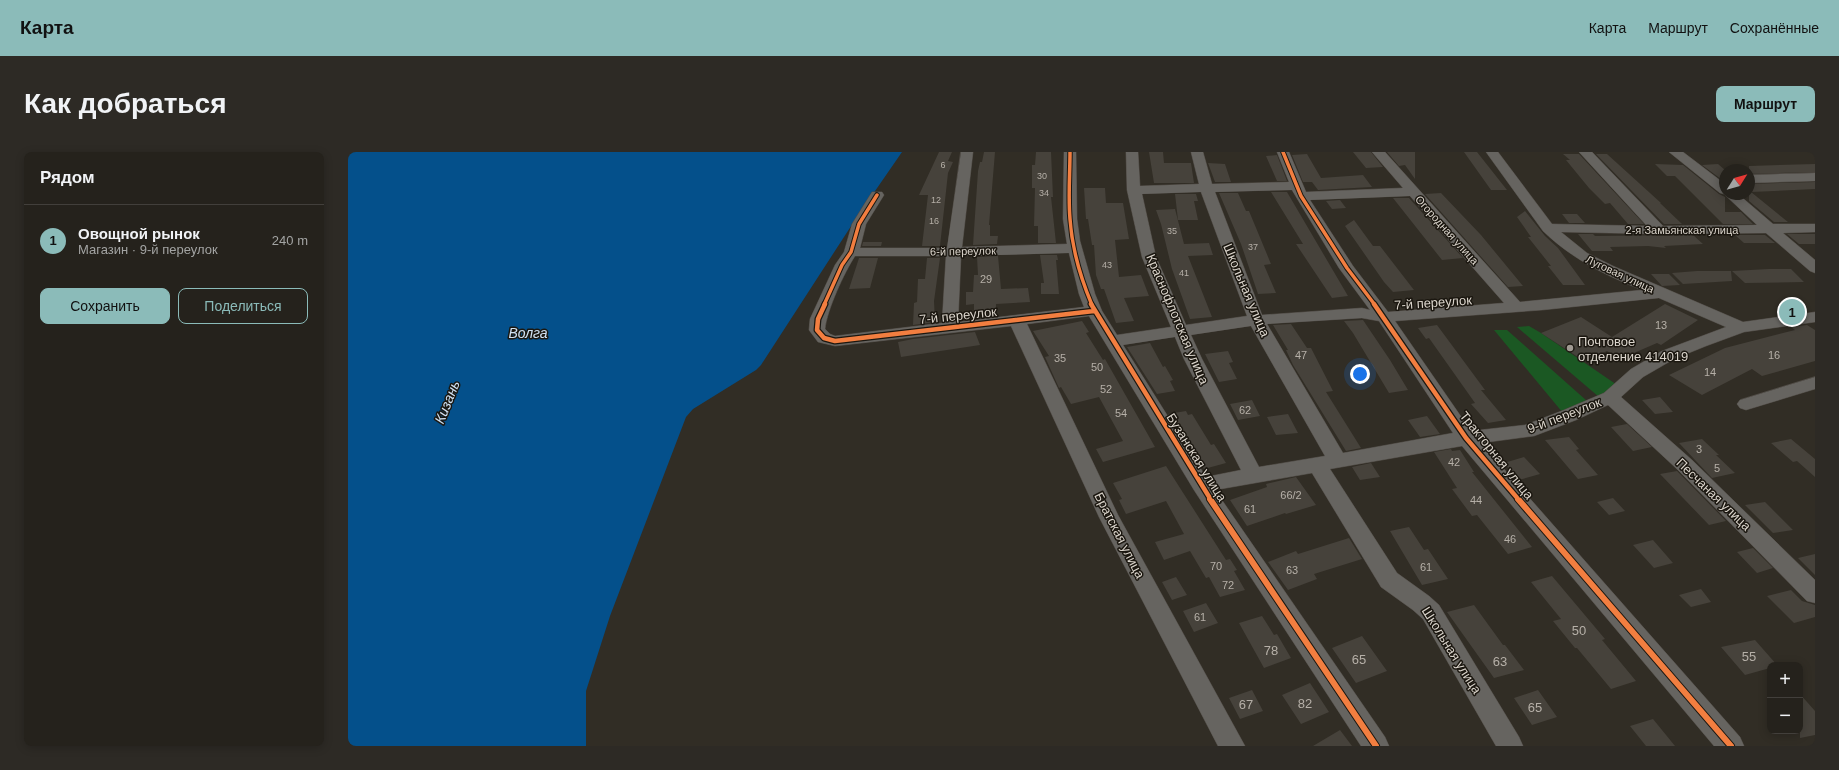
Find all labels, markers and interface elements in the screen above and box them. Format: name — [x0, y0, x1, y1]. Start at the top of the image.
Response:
text: Карта — [20, 17, 74, 38]
text: Карта — [1589, 20, 1626, 36]
text: Маршрут — [1648, 20, 1708, 36]
text: Сохранённые — [1730, 20, 1819, 36]
button: Маршрут — [1716, 86, 1815, 122]
text: Как добраться — [24, 88, 226, 119]
house number: 6 — [940, 160, 946, 170]
north arrow — [1719, 164, 1755, 200]
text: Рядом — [40, 168, 95, 187]
house number: 30 — [1037, 171, 1047, 181]
house number: 34 — [1039, 188, 1049, 198]
street label: Огородная улица — [1413, 193, 1482, 267]
house number: 12 — [931, 195, 941, 205]
house number: 16 — [929, 216, 939, 226]
street label: 2-я Замьянская улица — [1626, 224, 1739, 236]
text: Овощной рынок — [78, 225, 200, 242]
house number: 35 — [1167, 226, 1177, 236]
text: 1 — [49, 233, 57, 248]
text: 240 m — [272, 233, 308, 248]
street label: Школьная улица — [1220, 241, 1273, 340]
text: Магазин · 9-й переулок — [78, 242, 218, 257]
house number: 37 — [1248, 242, 1258, 252]
street label: 6-й переулок — [930, 244, 996, 258]
street label: Краснофлотская улица — [1143, 252, 1212, 387]
street label: Луговая улица — [1584, 253, 1657, 295]
house number: 43 — [1102, 260, 1112, 270]
house number: 41 — [1179, 268, 1189, 278]
house number: 29 — [980, 273, 992, 285]
button: Сохранить — [40, 288, 170, 324]
button: Поделиться — [178, 288, 308, 324]
street label: 7-й переулок — [1394, 292, 1473, 313]
pin: 1 — [1779, 297, 1805, 327]
street label: 7-й переулок — [919, 304, 998, 327]
house number: 13 — [1655, 319, 1667, 331]
water label: Волга — [508, 325, 548, 341]
place label: Почтовое отделение 414019 — [1578, 334, 1688, 364]
marker: Почтовое отделение 414019 — [1565, 343, 1575, 353]
house number: 47 — [1295, 349, 1307, 361]
house number: 16 — [1768, 349, 1780, 361]
house number: 35 — [1054, 352, 1066, 364]
house number: 50 — [1091, 361, 1103, 373]
your location — [1350, 364, 1370, 384]
house number: 14 — [1704, 366, 1716, 378]
water label: Кизань — [431, 378, 463, 426]
house number: 52 — [1100, 383, 1112, 395]
street label: 9-й переулок — [1525, 394, 1604, 436]
house number: 62 — [1239, 404, 1251, 416]
house number: 54 — [1115, 407, 1127, 419]
street label: Тракторная улица — [1457, 408, 1537, 503]
street label: Бузанская улица — [1163, 410, 1230, 505]
house number: 3 — [1696, 443, 1702, 455]
street label: Песчаная улица — [1673, 455, 1755, 534]
house number: 42 — [1448, 456, 1460, 468]
house number: 5 — [1714, 462, 1720, 474]
house number: 66/2 — [1280, 489, 1302, 501]
street label: Братская улица — [1091, 490, 1148, 581]
house number: 44 — [1470, 494, 1482, 506]
house number: 61 — [1244, 503, 1256, 515]
house number: 46 — [1504, 533, 1516, 545]
house number: 70 — [1210, 560, 1222, 572]
house number: 61 — [1420, 561, 1432, 573]
house number: 63 — [1286, 564, 1298, 576]
house number: 72 — [1222, 579, 1234, 591]
street label: Школьная улица — [1419, 604, 1485, 697]
house number: 61 — [1194, 611, 1206, 623]
house number: 50 — [1572, 623, 1586, 638]
house number: 78 — [1264, 643, 1278, 658]
house number: 55 — [1742, 649, 1756, 664]
house number: 65 — [1352, 652, 1366, 667]
house number: 63 — [1493, 654, 1507, 669]
map controls — [1767, 662, 1803, 734]
button: + — [1767, 662, 1803, 698]
house number: 82 — [1298, 696, 1312, 711]
house number: 67 — [1239, 697, 1253, 712]
button: − — [1767, 698, 1803, 734]
house number: 65 — [1528, 700, 1542, 715]

